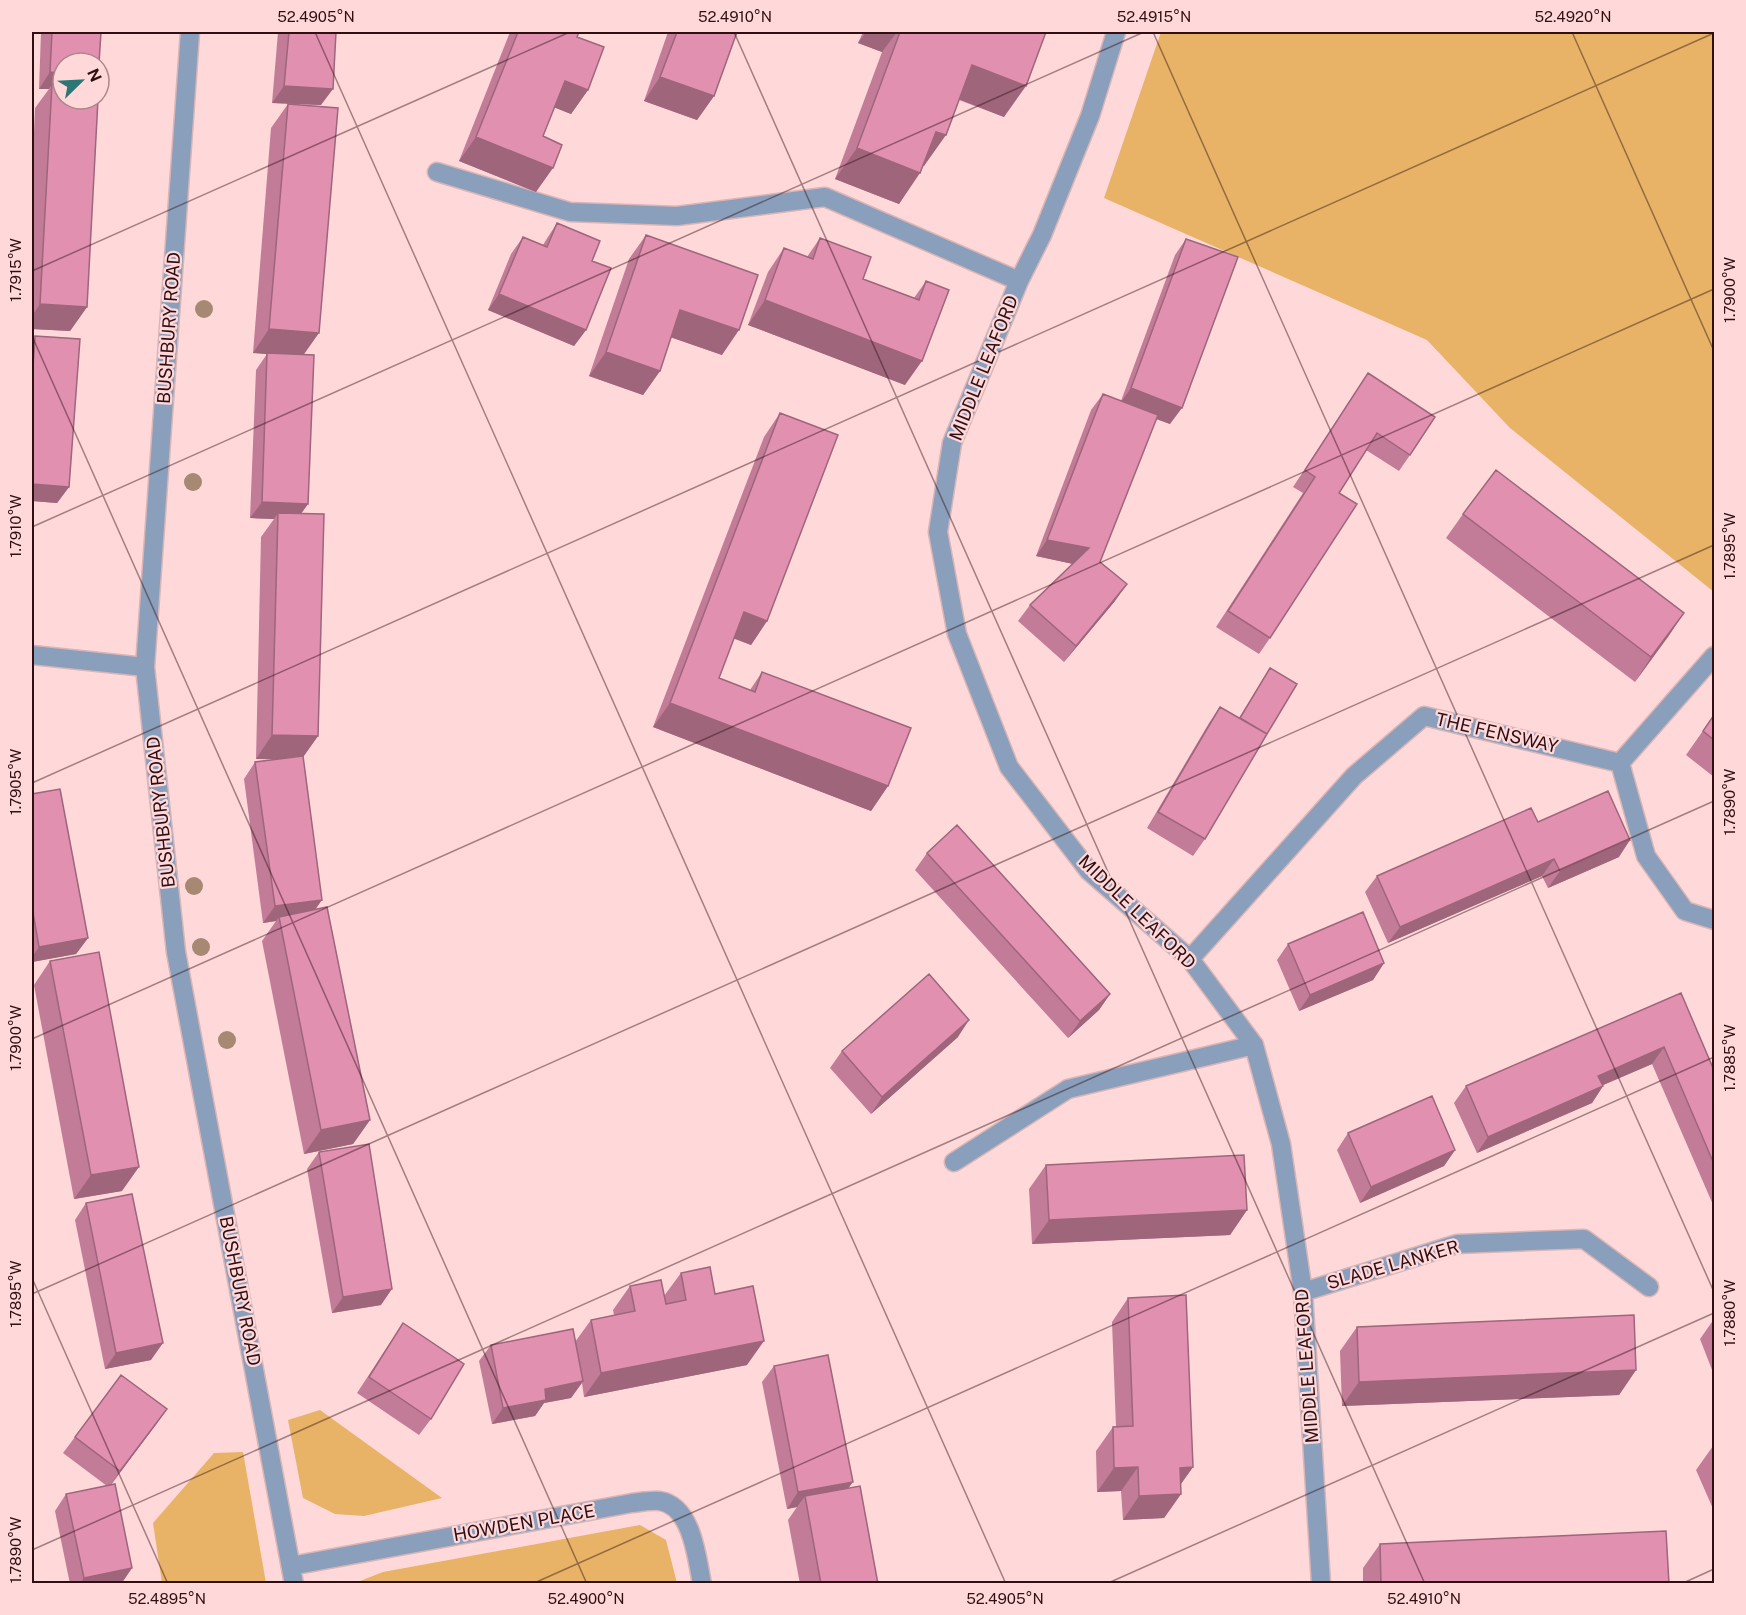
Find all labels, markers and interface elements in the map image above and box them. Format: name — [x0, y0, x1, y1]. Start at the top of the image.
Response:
text: 52.4905°N — [277, 8, 355, 25]
text: 52.4910°N — [698, 8, 772, 25]
text: 52.4915°N — [1117, 8, 1191, 25]
text: 52.4920°N — [1535, 8, 1612, 25]
north arrow — [51, 51, 111, 111]
text: N — [83, 66, 105, 85]
text: 1.7915°W — [7, 238, 24, 302]
street label: BUSHBURY ROAD — [153, 251, 184, 405]
text: 1.7900°W — [1721, 257, 1738, 323]
street label: MIDDLE LEAFORD — [945, 292, 1022, 443]
text: 1.7910°W — [7, 494, 24, 558]
text: 1.7895°W — [1721, 512, 1738, 580]
street label: THE FENSWAY — [1434, 708, 1560, 757]
street label: BUSHBURY ROAD — [142, 735, 179, 889]
text: 1.7905°W — [7, 749, 24, 815]
text: 1.7890°W — [1721, 769, 1738, 835]
street label: MIDDLE LEAFORD — [1074, 850, 1200, 973]
text: 1.7900°W — [7, 1005, 24, 1071]
text: 1.7885°W — [1721, 1024, 1738, 1092]
street label: BUSHBURY ROAD — [216, 1214, 265, 1368]
street label: SLADE LANKER — [1324, 1236, 1461, 1293]
text: 1.7895°W — [7, 1260, 24, 1328]
text: 1.7880°W — [1721, 1279, 1738, 1347]
street label: MIDDLE LEAFORD — [1291, 1288, 1322, 1444]
street label: HOWDEN PLACE — [451, 1500, 596, 1545]
text: 1.7890°W — [7, 1517, 24, 1583]
text: 52.4895°N — [128, 1590, 206, 1607]
text: 52.4900°N — [547, 1590, 625, 1607]
text: 52.4905°N — [966, 1590, 1044, 1607]
text: 52.4910°N — [1387, 1590, 1461, 1607]

